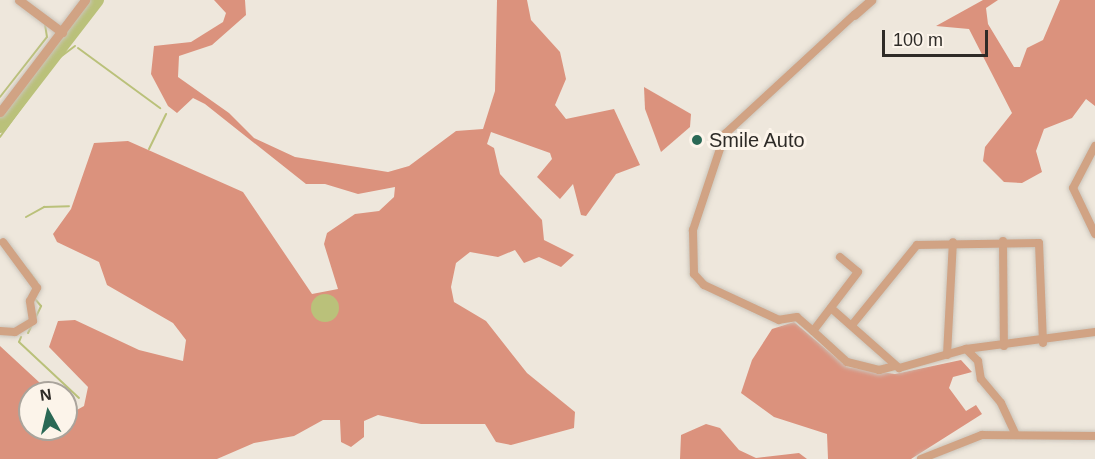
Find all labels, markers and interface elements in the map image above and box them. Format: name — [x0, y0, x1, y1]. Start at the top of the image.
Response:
scale bar — [885, 18, 992, 56]
text: 100 m — [893, 30, 943, 50]
place label: Smile Auto — [709, 128, 806, 152]
marker: Smile Auto — [690, 133, 704, 147]
north arrow — [18, 381, 78, 441]
text: N — [39, 385, 53, 404]

